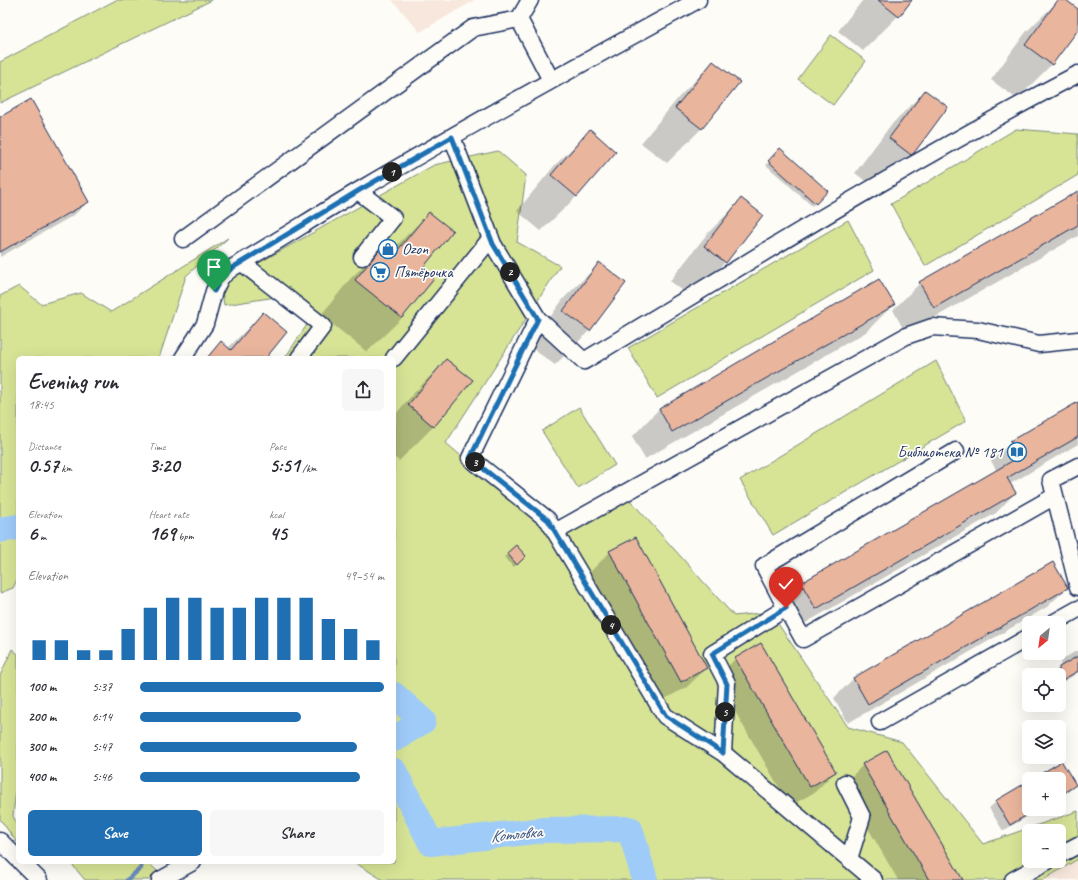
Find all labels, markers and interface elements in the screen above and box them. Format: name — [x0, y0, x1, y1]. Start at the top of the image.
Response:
pin: 1 — [382, 162, 402, 182]
text: 1 — [390, 165, 394, 179]
shop icon: Ozon — [377, 238, 399, 260]
place label: Ozon — [402, 239, 429, 259]
pin — [197, 250, 231, 291]
icon: arrive — [203, 256, 225, 278]
supermarket icon: Пятёрочка — [369, 261, 391, 283]
place label: Пятёрочка — [394, 262, 454, 282]
pin: 2 — [500, 262, 520, 282]
text: 2 — [508, 265, 512, 279]
text: Evening run — [28, 368, 118, 396]
button: share — [342, 369, 384, 411]
text: 18:45 — [28, 397, 54, 413]
text: Distance — [28, 439, 61, 453]
text: Time — [149, 439, 166, 453]
text: Pace — [269, 439, 286, 453]
library icon: Библиотека № 181 — [1006, 441, 1028, 463]
place label: Библиотека № 181 — [897, 442, 1004, 462]
pin: 3 — [465, 452, 485, 472]
text: 0.57 — [28, 453, 59, 478]
text: 3:20 — [149, 453, 180, 478]
text: 5:51 — [269, 453, 300, 478]
text: 3 — [473, 455, 477, 469]
text: km — [59, 461, 72, 475]
text: /km — [300, 461, 317, 475]
text: Elevation — [28, 507, 62, 521]
text: Heart rate — [149, 507, 189, 521]
text: kcal — [269, 507, 284, 521]
text: 6 — [28, 521, 37, 546]
text: 169 — [149, 521, 176, 546]
text: 45 — [269, 521, 287, 546]
text: m — [37, 529, 46, 543]
text: bpm — [176, 529, 194, 543]
pin — [769, 567, 803, 608]
text: Elevation — [28, 568, 68, 584]
text: 49–54 m — [344, 568, 384, 584]
icon: check — [775, 573, 797, 595]
pin: 4 — [601, 615, 621, 635]
north arrow — [1022, 616, 1066, 660]
map controls — [1022, 616, 1066, 868]
text: 4 — [609, 618, 613, 632]
button: locate — [1022, 668, 1066, 712]
text: 100 m — [28, 679, 56, 695]
text: 5:37 — [92, 679, 112, 695]
pin: 5 — [715, 702, 735, 722]
text: 5 — [723, 705, 727, 719]
text: 200 m — [28, 709, 56, 725]
text: 6:14 — [92, 709, 112, 725]
button: layers — [1022, 720, 1066, 764]
text: 300 m — [28, 739, 56, 755]
text: 5:47 — [92, 739, 112, 755]
text: 400 m — [28, 769, 56, 785]
text: 5:46 — [92, 769, 112, 785]
button: + — [1022, 772, 1066, 816]
button: Save — [28, 810, 202, 856]
button: Share — [210, 810, 384, 856]
water label: Котловка — [489, 821, 545, 847]
button: − — [1022, 824, 1066, 868]

